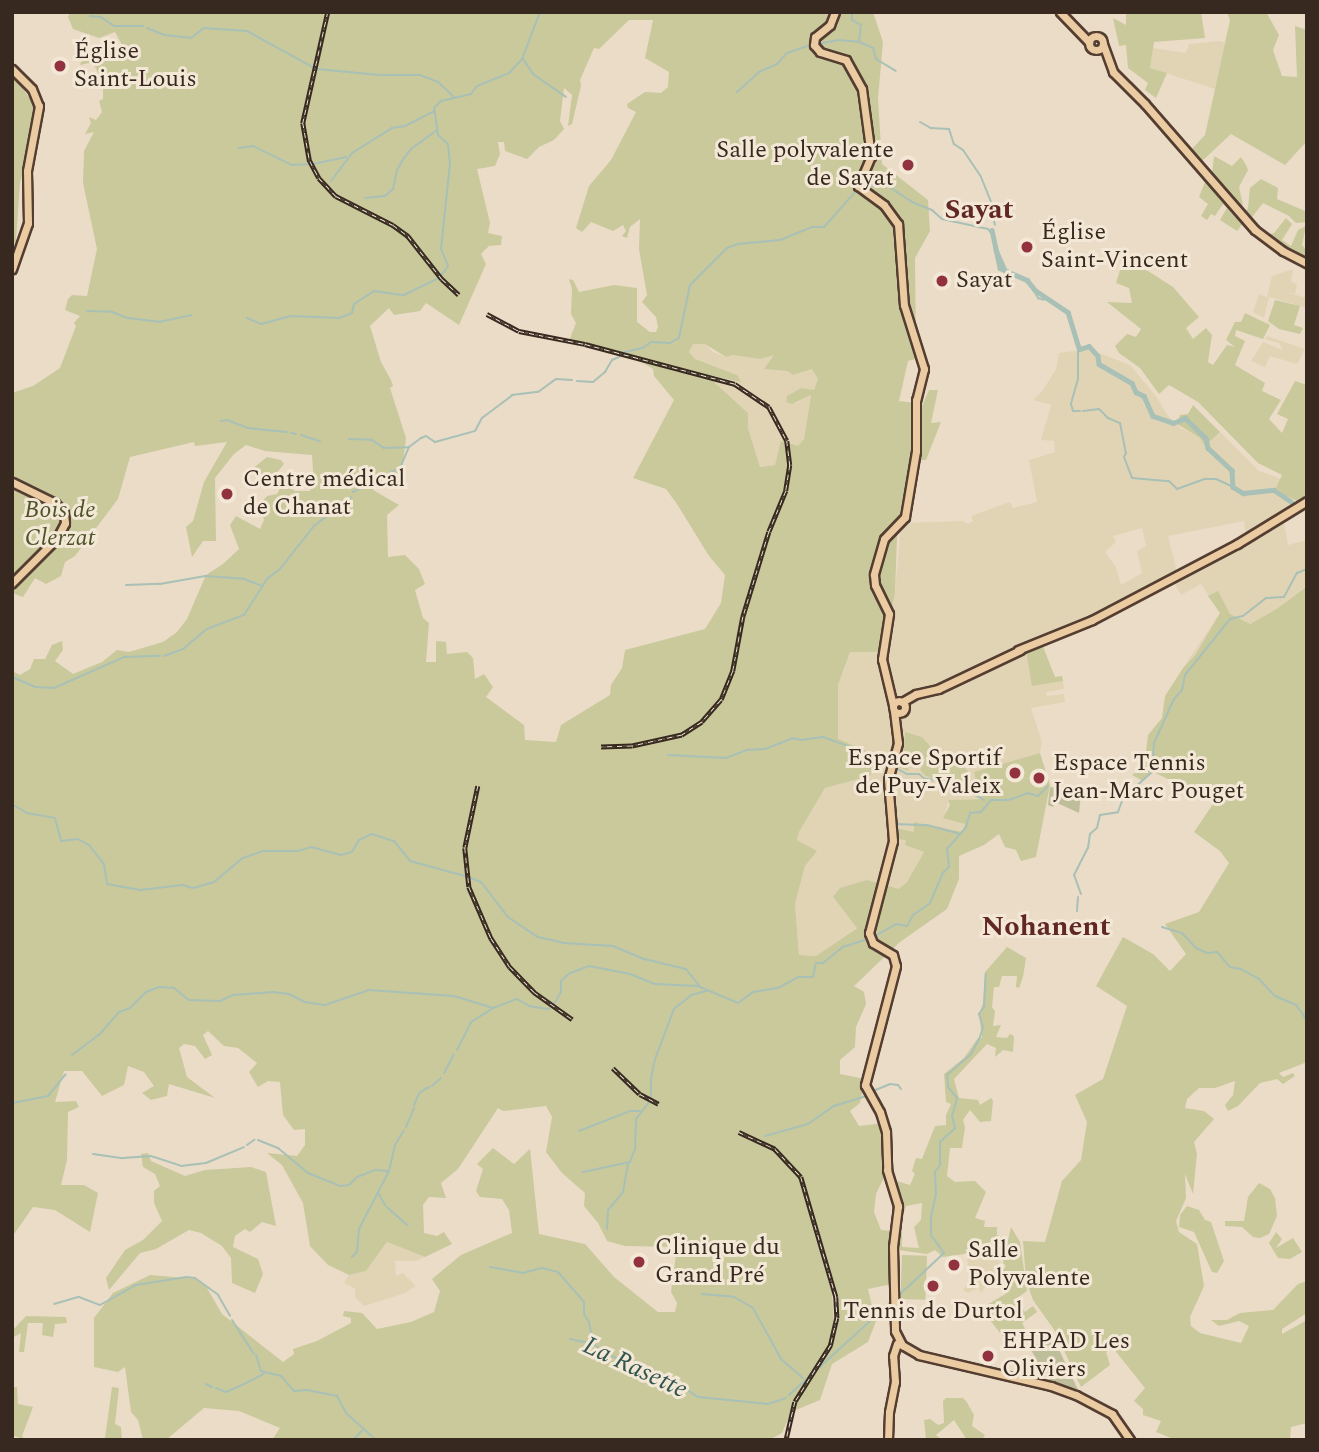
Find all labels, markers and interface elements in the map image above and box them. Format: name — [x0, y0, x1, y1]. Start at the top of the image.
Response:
place label: Église Saint-Louis — [74, 38, 197, 94]
marker: Église Saint-Louis — [52, 58, 68, 74]
place label: Salle polyvalente de Sayat — [716, 137, 894, 193]
marker: Salle polyvalente de Sayat — [900, 157, 916, 173]
district label: Sayat — [944, 193, 1014, 227]
place label: Église Saint-Vincent — [1041, 219, 1188, 275]
marker: Église Saint-Vincent — [1019, 239, 1035, 255]
place label: Sayat — [956, 267, 1013, 295]
marker: Sayat — [934, 273, 950, 289]
place label: Centre médical de Chanat — [243, 466, 405, 522]
marker: Centre médical de Chanat — [217, 484, 237, 504]
park label: Bois de Clerzat — [24, 497, 96, 553]
place label: Espace Sportif de Puy-Valeix — [847, 745, 1001, 801]
place label: Espace Tennis Jean-Marc Pouget — [1053, 750, 1244, 806]
marker: Espace Sportif de Puy-Valeix — [1007, 765, 1023, 781]
marker: Espace Tennis Jean-Marc Pouget — [1031, 770, 1047, 786]
district label: Nohanent — [982, 910, 1110, 944]
place label: Clinique du Grand Pré — [655, 1234, 780, 1290]
place label: Salle Polyvalente — [968, 1237, 1090, 1293]
marker: Clinique du Grand Pré — [629, 1252, 649, 1272]
marker: Salle Polyvalente — [946, 1257, 962, 1273]
marker: Tennis de Durtol — [925, 1278, 941, 1294]
place label: Tennis de Durtol — [843, 1298, 1023, 1326]
place label: EHPAD Les Oliviers — [1002, 1328, 1130, 1384]
water label: La Rasette — [578, 1330, 692, 1406]
marker: EHPAD Les Oliviers — [980, 1348, 996, 1364]

